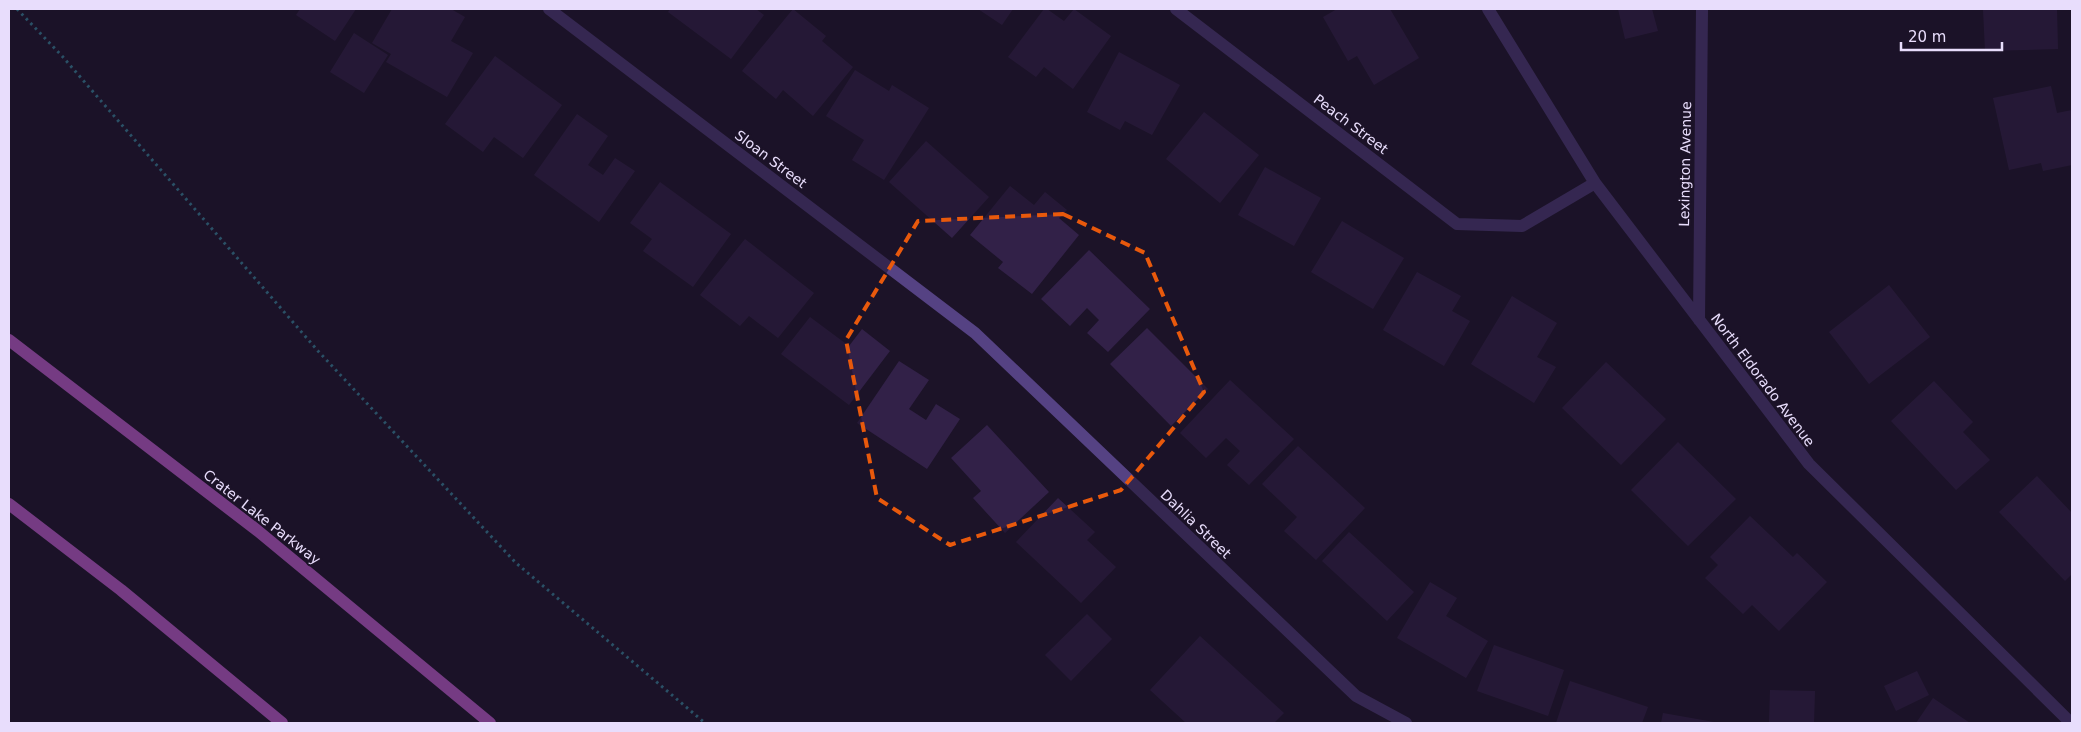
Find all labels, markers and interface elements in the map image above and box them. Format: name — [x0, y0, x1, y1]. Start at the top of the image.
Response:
scale bar — [1901, 20, 2002, 52]
text: 20 m — [1908, 28, 1946, 46]
street label: Peach Street — [1311, 91, 1392, 157]
street label: Lexington Avenue — [1676, 101, 1694, 227]
street label: Sloan Street — [732, 127, 810, 192]
street label: North Eldorado Avenue — [1708, 310, 1818, 450]
street label: Crater Lake Parkway — [200, 466, 324, 568]
street label: Dahlia Street — [1157, 486, 1235, 562]

